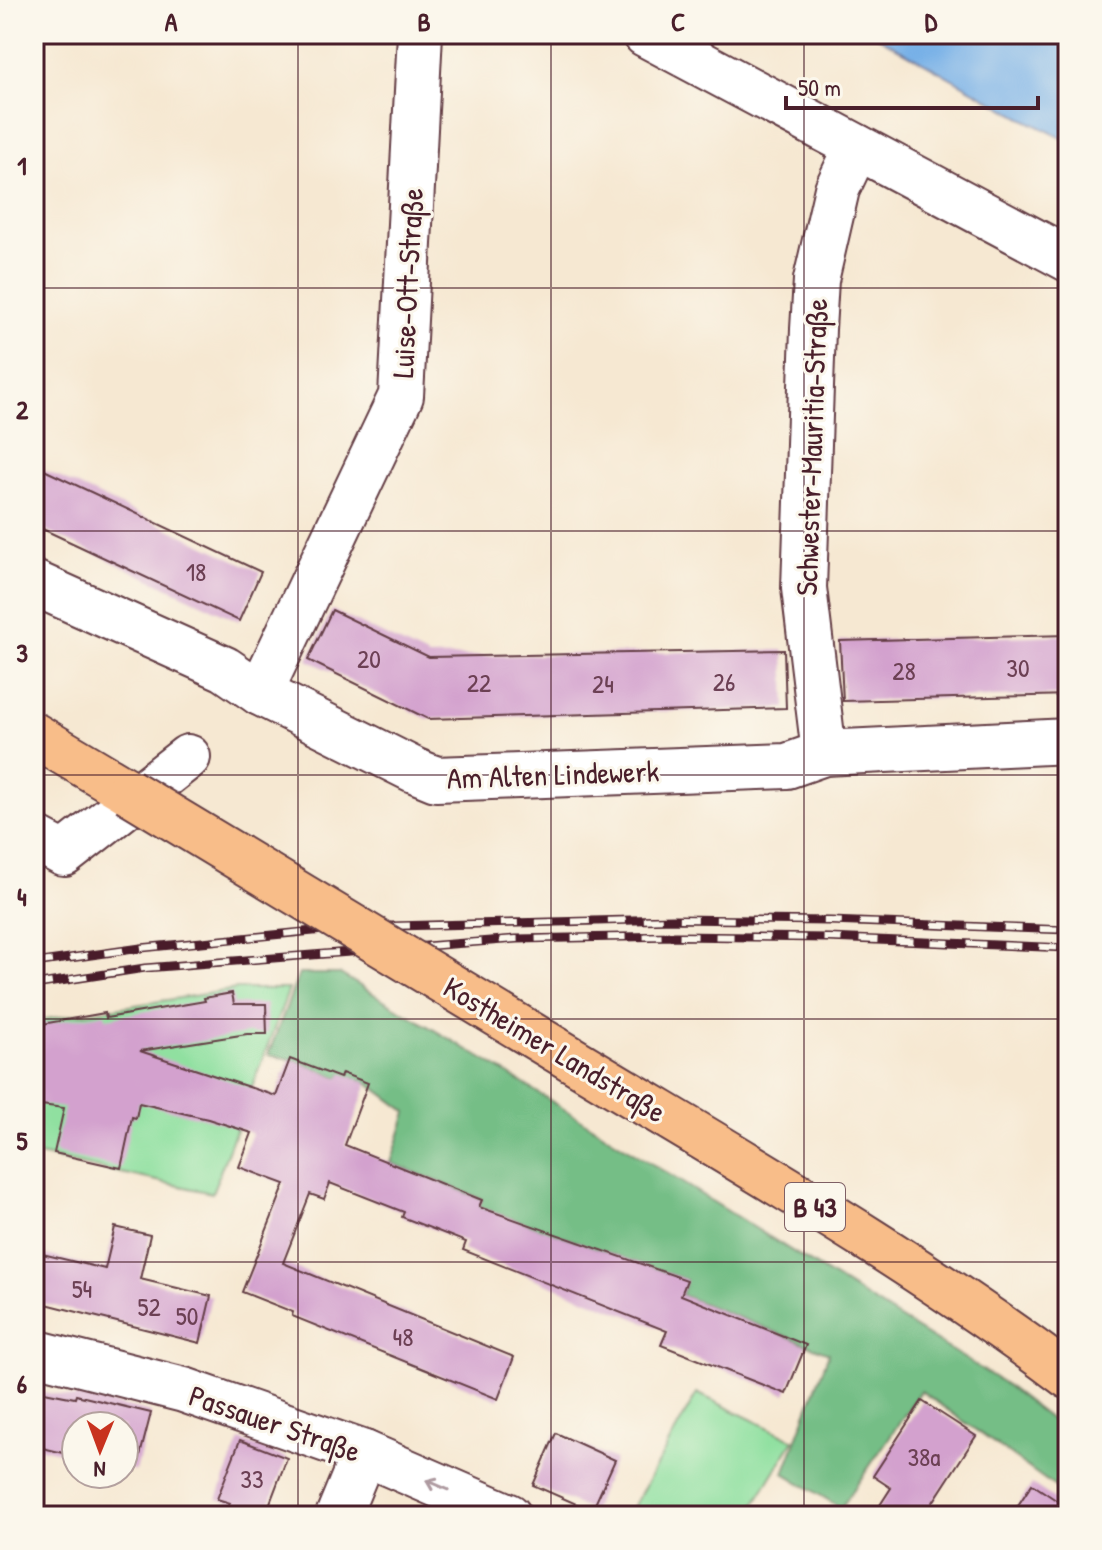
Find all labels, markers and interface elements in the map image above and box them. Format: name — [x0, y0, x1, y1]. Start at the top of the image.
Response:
text: A — [165, 4, 178, 39]
text: B — [417, 4, 431, 39]
text: C — [671, 4, 685, 39]
text: D — [925, 4, 938, 39]
scale bar — [786, 60, 1038, 110]
text: 50 m — [798, 71, 841, 103]
text: 1 — [17, 148, 27, 183]
street label: Luise-Ott-Straße — [382, 187, 432, 379]
street label: Schwester-Mauritia-Straße — [786, 298, 836, 596]
text: 2 — [16, 392, 29, 427]
house number: 18 — [186, 554, 206, 589]
text: 3 — [16, 635, 28, 670]
house number: 20 — [357, 641, 381, 676]
house number: 30 — [1006, 650, 1030, 685]
house number: 28 — [892, 653, 916, 688]
house number: 26 — [713, 664, 735, 699]
house number: 22 — [467, 665, 491, 700]
house number: 24 — [592, 666, 614, 701]
street label: Am Alten Lindewerk — [446, 750, 660, 798]
text: 4 — [17, 879, 27, 914]
street label: Kostheimer Landstraße — [436, 967, 674, 1131]
text: 5 — [17, 1123, 28, 1158]
road number: B 43 — [785, 1183, 845, 1231]
house number: 54 — [72, 1271, 92, 1306]
house number: 52 — [137, 1289, 161, 1324]
house number: 50 — [176, 1298, 198, 1333]
house number: 48 — [392, 1319, 414, 1354]
text: 6 — [17, 1366, 28, 1401]
street label: Passauer Straße — [184, 1375, 366, 1471]
north arrow — [60, 1410, 140, 1490]
house number: 38a — [907, 1439, 941, 1474]
text: N — [93, 1455, 106, 1485]
house number: 33 — [240, 1461, 264, 1496]
one-way arrow — [426, 1476, 450, 1491]

